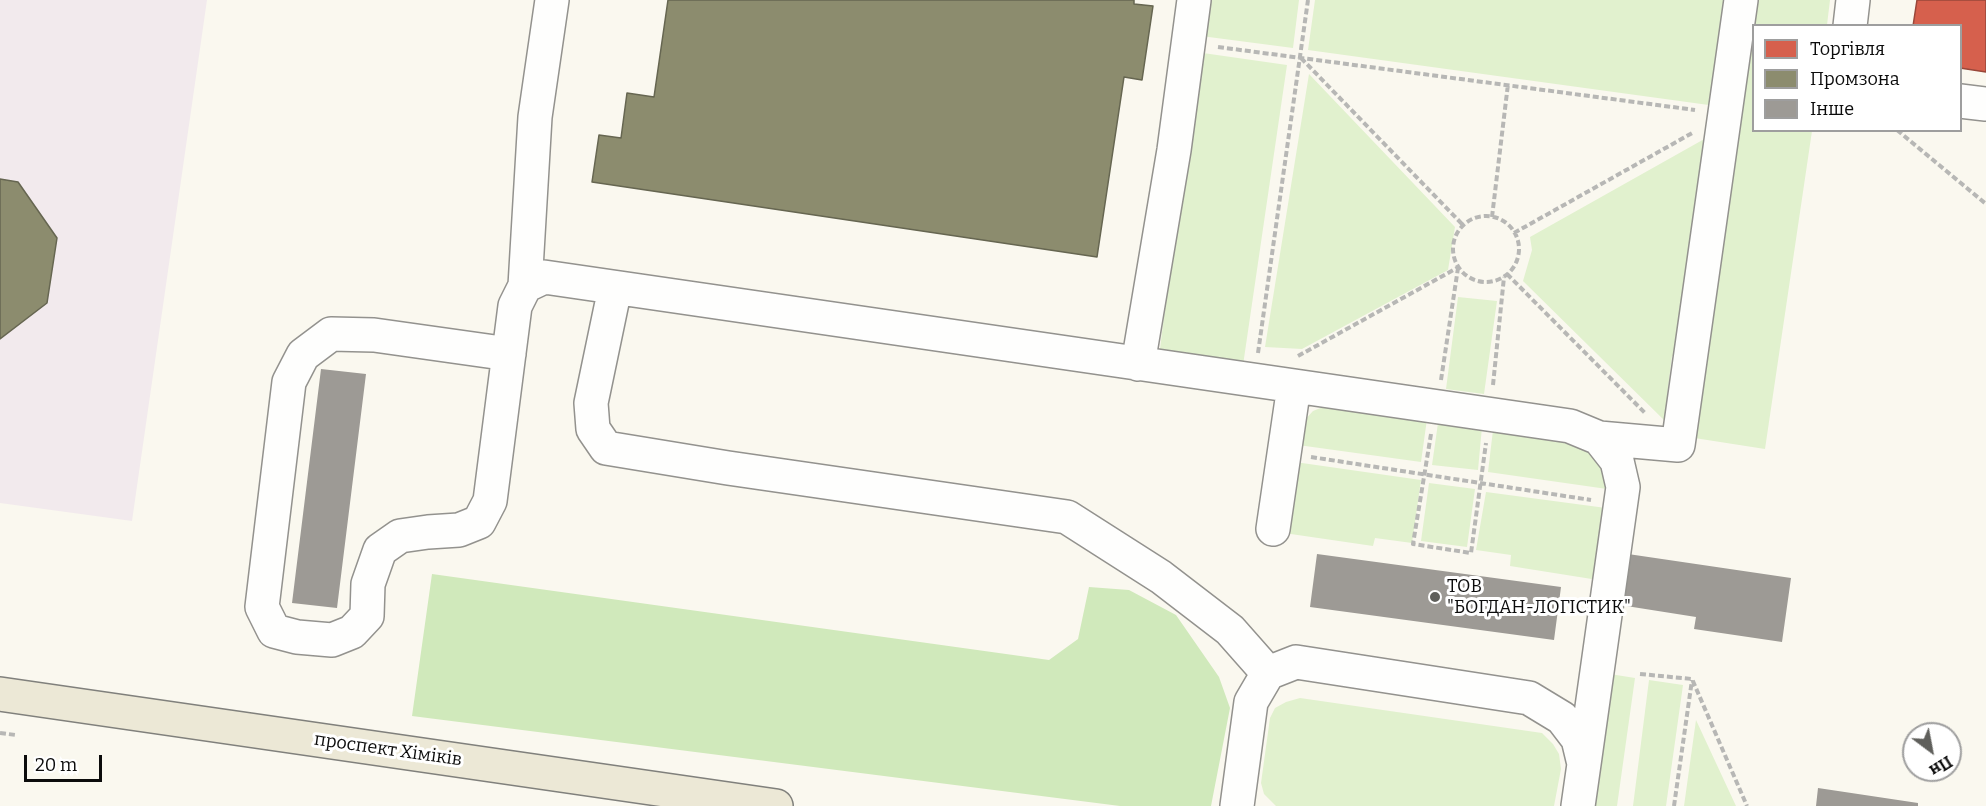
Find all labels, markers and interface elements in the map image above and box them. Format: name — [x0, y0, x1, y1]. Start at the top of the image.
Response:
legend — [1752, 24, 1962, 132]
text: Торгівля — [1810, 38, 1885, 60]
text: Промзона — [1810, 68, 1900, 90]
text: Інше — [1810, 98, 1854, 120]
place label: ТОВ "БОГДАН-ЛОГІСТИК" — [1447, 576, 1631, 618]
marker: ТОВ "БОГДАН-ЛОГІСТИК" — [1428, 590, 1442, 604]
north arrow — [1902, 722, 1962, 782]
street label: проспект Хіміків — [313, 729, 463, 771]
scale bar — [27, 743, 105, 781]
text: Пн — [1926, 752, 1956, 780]
text: 20 m — [35, 754, 77, 776]

